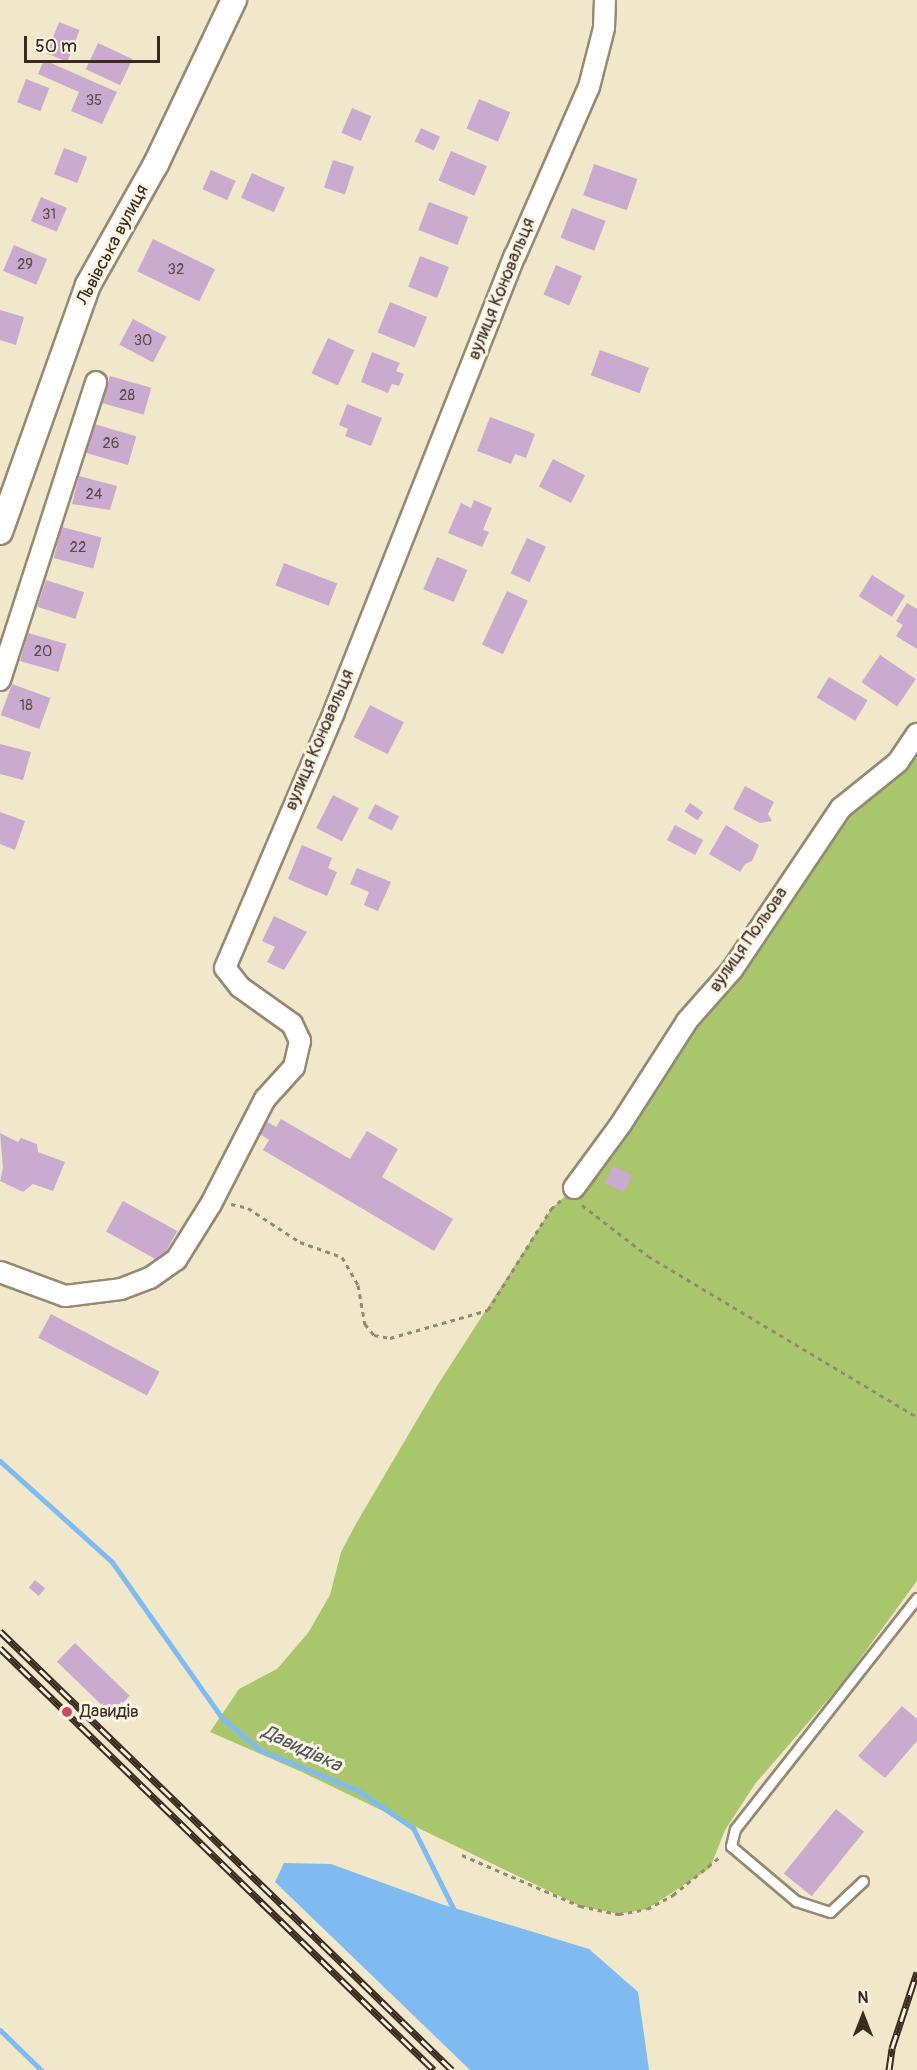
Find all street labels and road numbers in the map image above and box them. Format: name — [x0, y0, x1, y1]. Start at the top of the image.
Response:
street label: Львівська вулиця — [72, 181, 154, 309]
street label: вулиця Коновальця — [464, 215, 540, 363]
street label: вулиця Коновальця — [281, 666, 359, 814]
street label: вулиця Польова — [705, 884, 793, 996]

